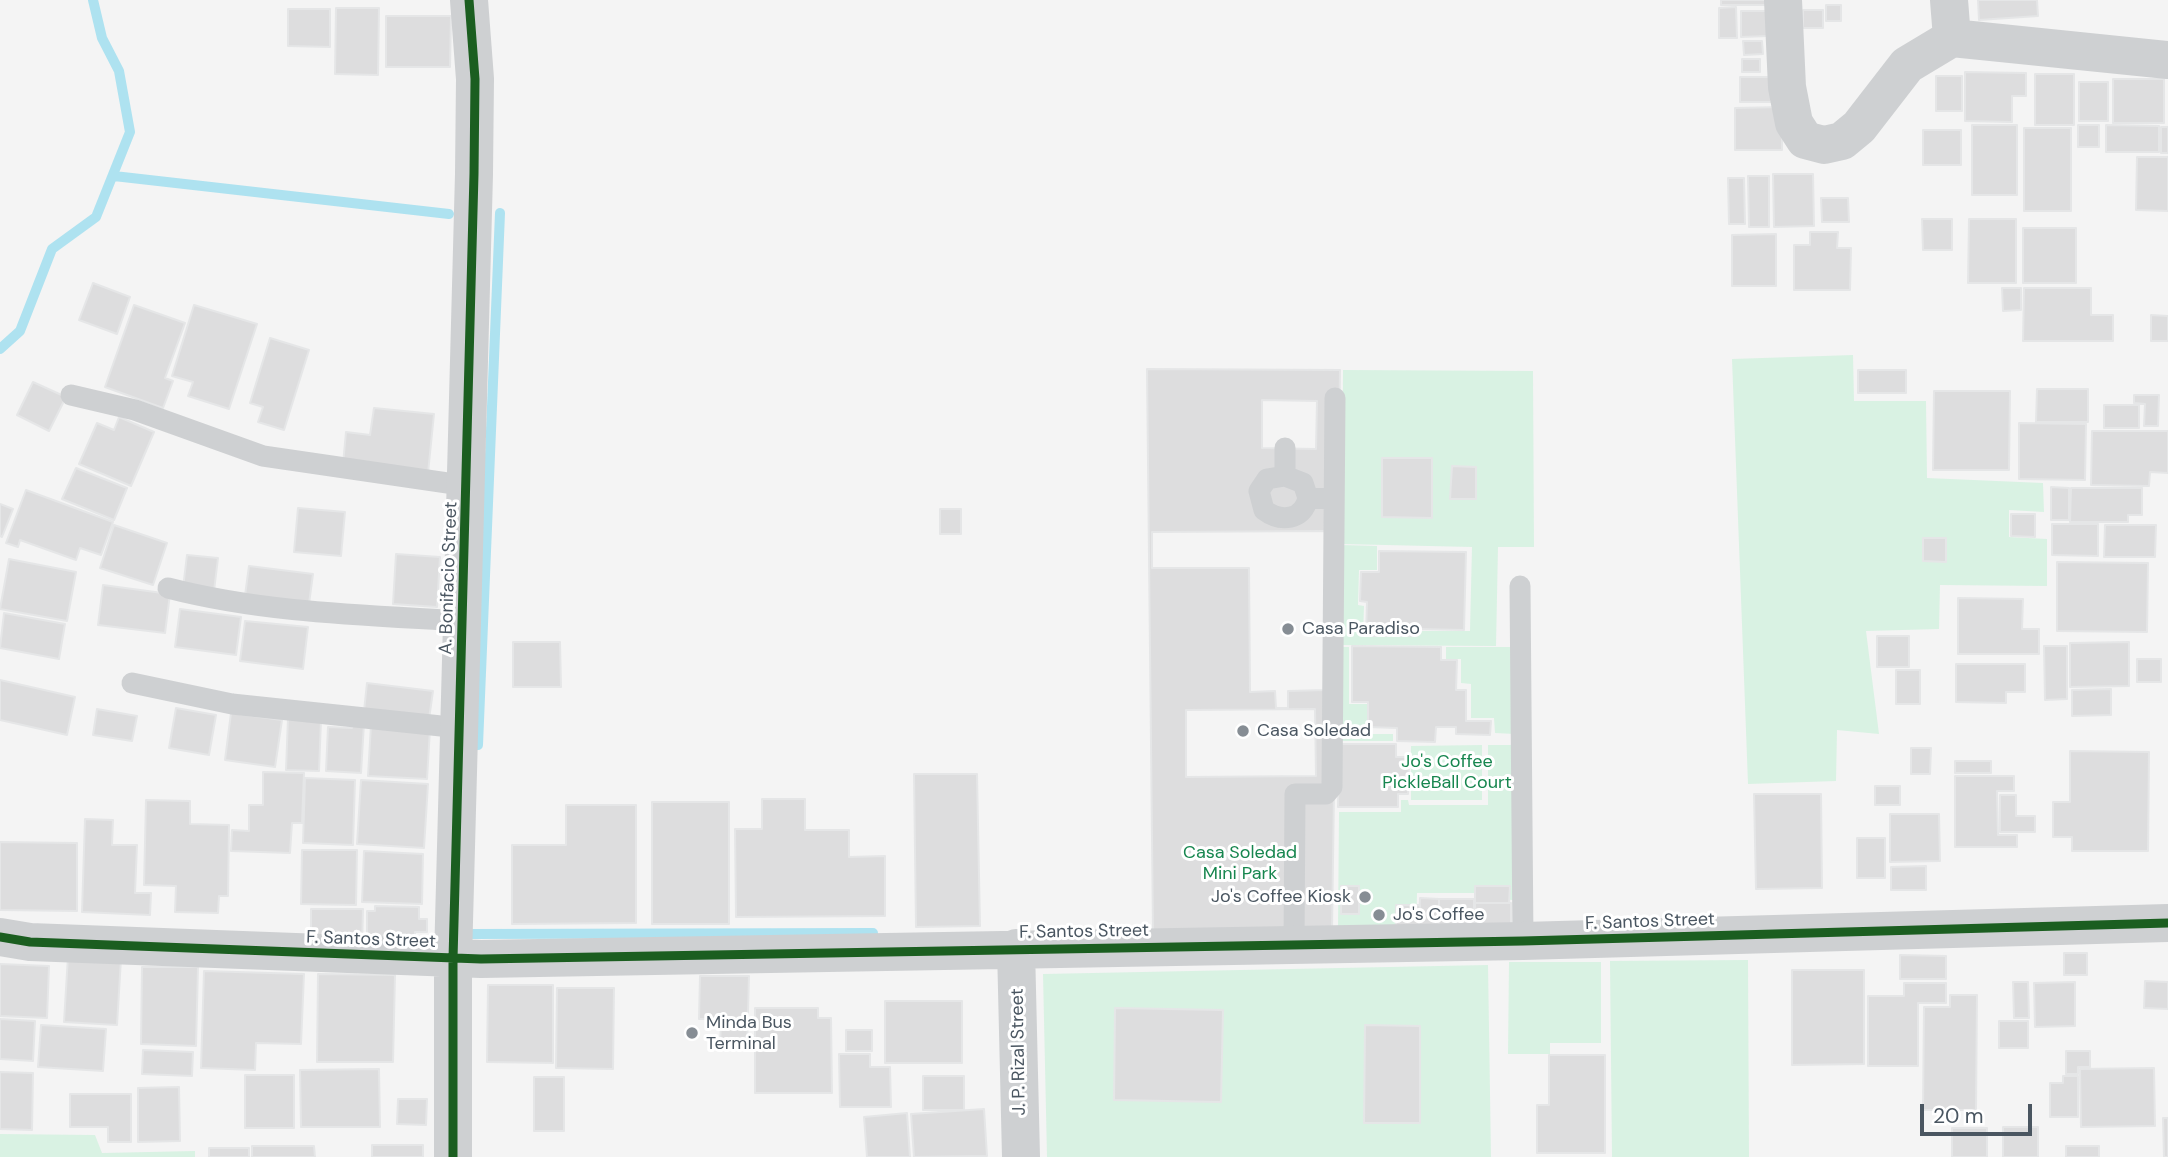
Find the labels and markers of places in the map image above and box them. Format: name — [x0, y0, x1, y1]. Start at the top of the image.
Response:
place label: Casa Paradiso — [1302, 618, 1420, 640]
marker: Casa Paradiso — [1280, 621, 1296, 637]
place label: Casa Soledad — [1257, 720, 1371, 742]
marker: Casa Soledad — [1235, 723, 1251, 739]
place label: Jo's Coffee Kiosk — [1211, 886, 1351, 908]
marker: Jo's Coffee Kiosk — [1357, 889, 1373, 905]
place label: Jo's Coffee — [1393, 904, 1485, 926]
marker: Jo's Coffee — [1371, 907, 1387, 923]
place label: Minda Bus Terminal — [706, 1012, 792, 1054]
marker: Minda Bus Terminal — [684, 1025, 700, 1041]

